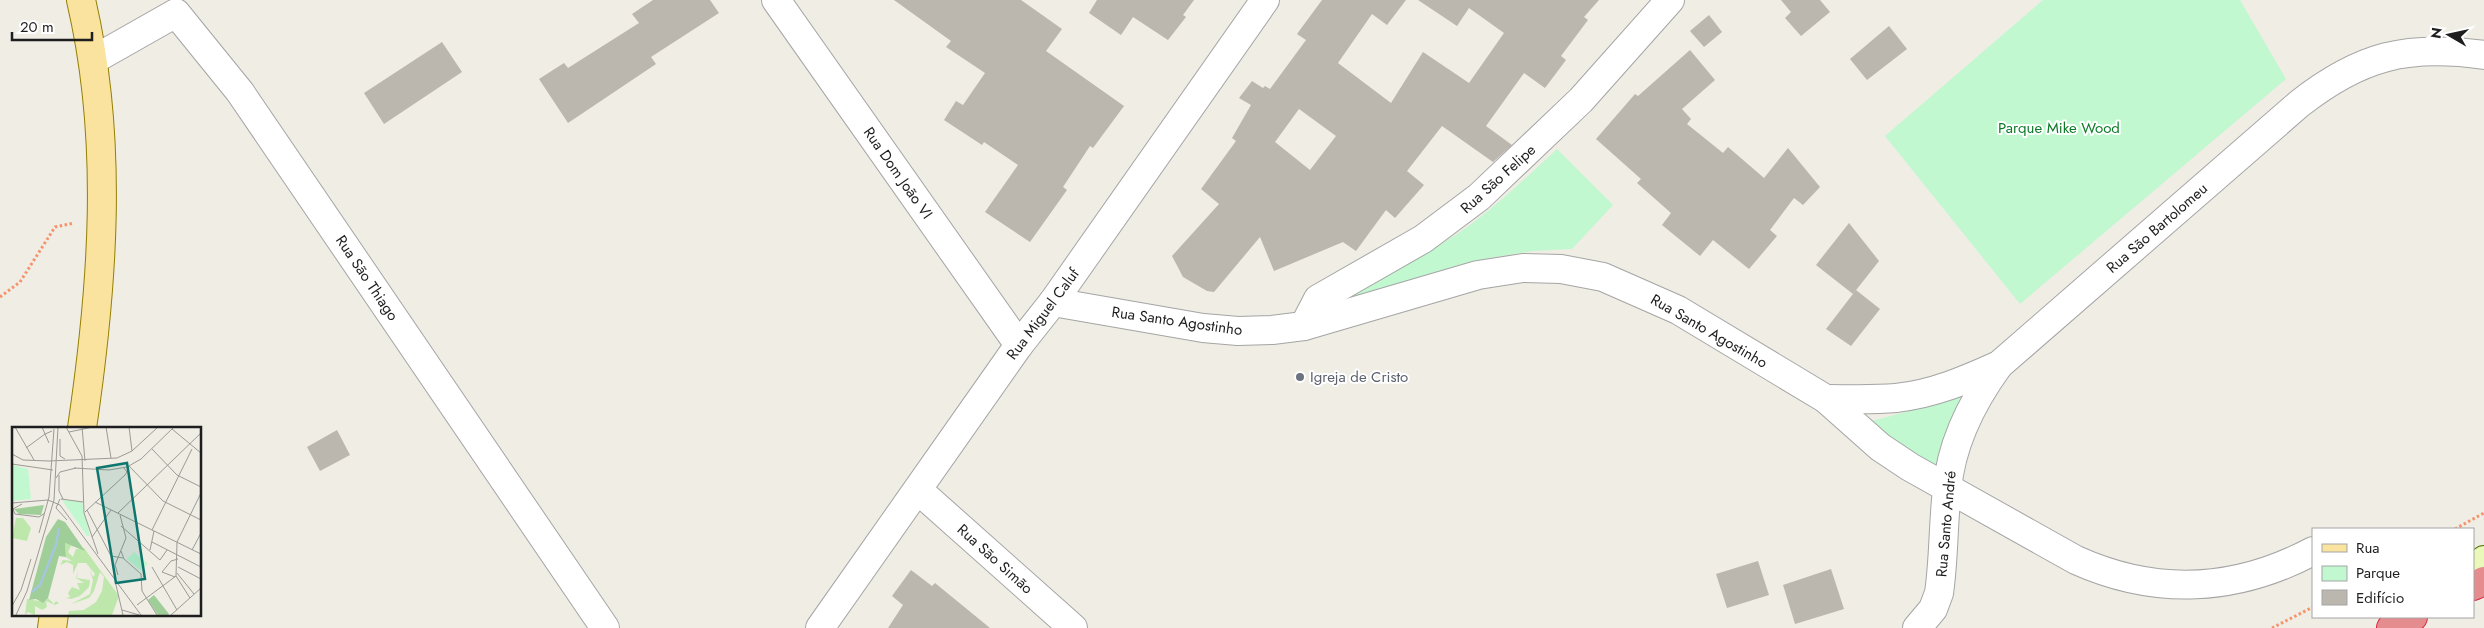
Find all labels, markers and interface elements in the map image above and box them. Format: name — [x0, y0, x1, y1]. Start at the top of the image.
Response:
scale bar — [12, 10, 92, 42]
north arrow — [2424, 10, 2474, 60]
text: 20 m — [20, 16, 54, 38]
text: N — [2425, 26, 2447, 40]
park label: Parque Mike Wood — [1998, 117, 2120, 139]
street label: Rua Dom João VI — [858, 122, 938, 224]
street label: Rua São Felipe — [1455, 139, 1541, 219]
street label: Rua São Bartolomeu — [2102, 178, 2212, 278]
street label: Rua São Thiago — [330, 231, 404, 325]
street label: Rua Miguel Caluf — [1001, 263, 1085, 364]
street label: Rua Santo Agostinho — [1646, 289, 1772, 373]
street label: Rua Santo Agostinho — [1110, 301, 1244, 341]
place label: Igreja de Cristo — [1310, 366, 1408, 388]
marker: Igreja de Cristo — [1294, 371, 1306, 383]
inset map — [12, 427, 201, 616]
street label: Rua Santo André — [1930, 470, 1962, 578]
street label: Rua São Simão — [952, 519, 1038, 599]
legend — [2312, 528, 2474, 618]
text: Rua — [2356, 537, 2380, 559]
text: Parque — [2356, 562, 2400, 584]
text: Edifício — [2356, 587, 2404, 609]

